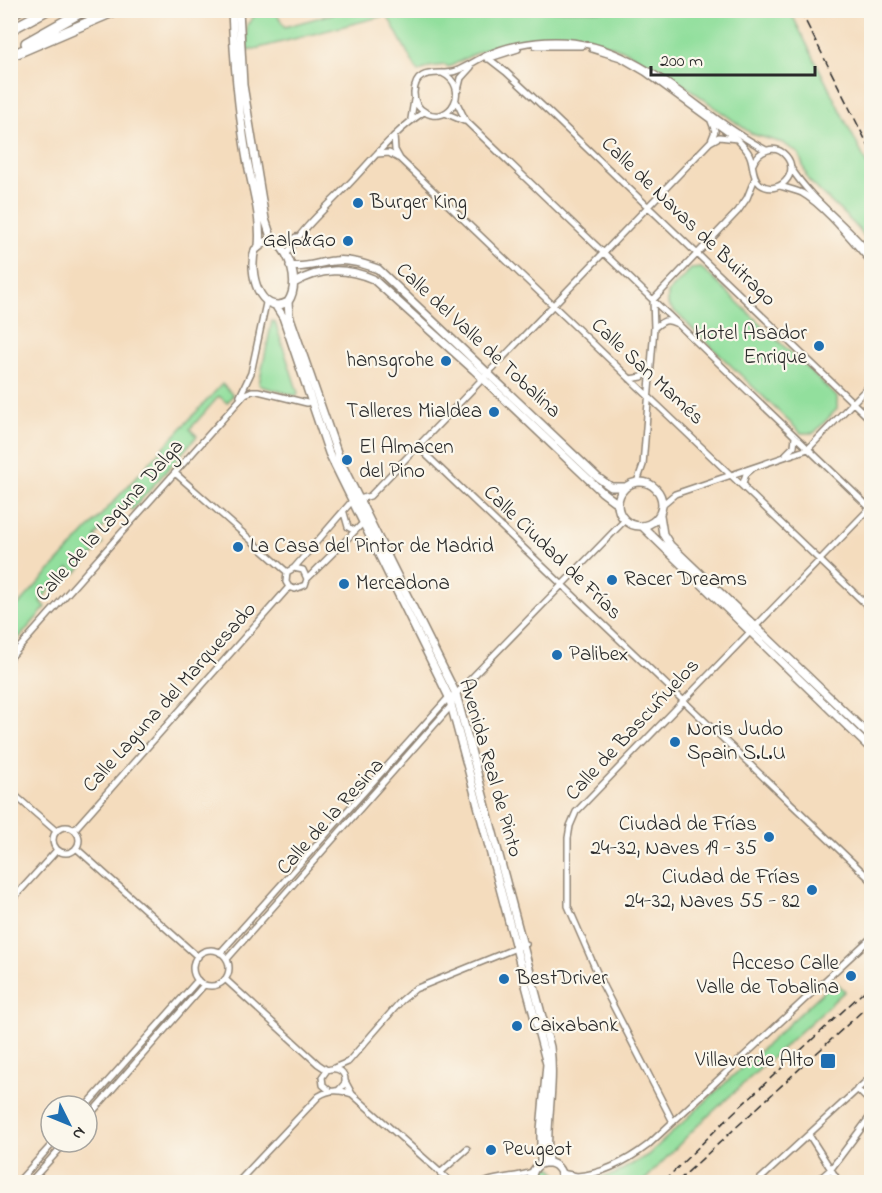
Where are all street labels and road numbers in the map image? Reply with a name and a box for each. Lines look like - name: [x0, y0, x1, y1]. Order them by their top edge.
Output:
- street label: Calle de Navas de Buitrago: [592, 130, 782, 315]
- street label: Calle del Valle de Tobalina: [388, 256, 568, 426]
- street label: Calle San Mamés: [584, 311, 710, 433]
- street label: Calle de la Laguna Dalga: [29, 433, 193, 610]
- street label: Calle Ciudad de Frías: [476, 479, 628, 627]
- street label: Calle Laguna del Marquesado: [76, 596, 265, 801]
- street label: Calle de Bascuñuelos: [559, 652, 707, 808]
- street label: Avenida Real de Pinto: [450, 675, 530, 861]
- street label: Calle de la Resina: [270, 752, 392, 882]

